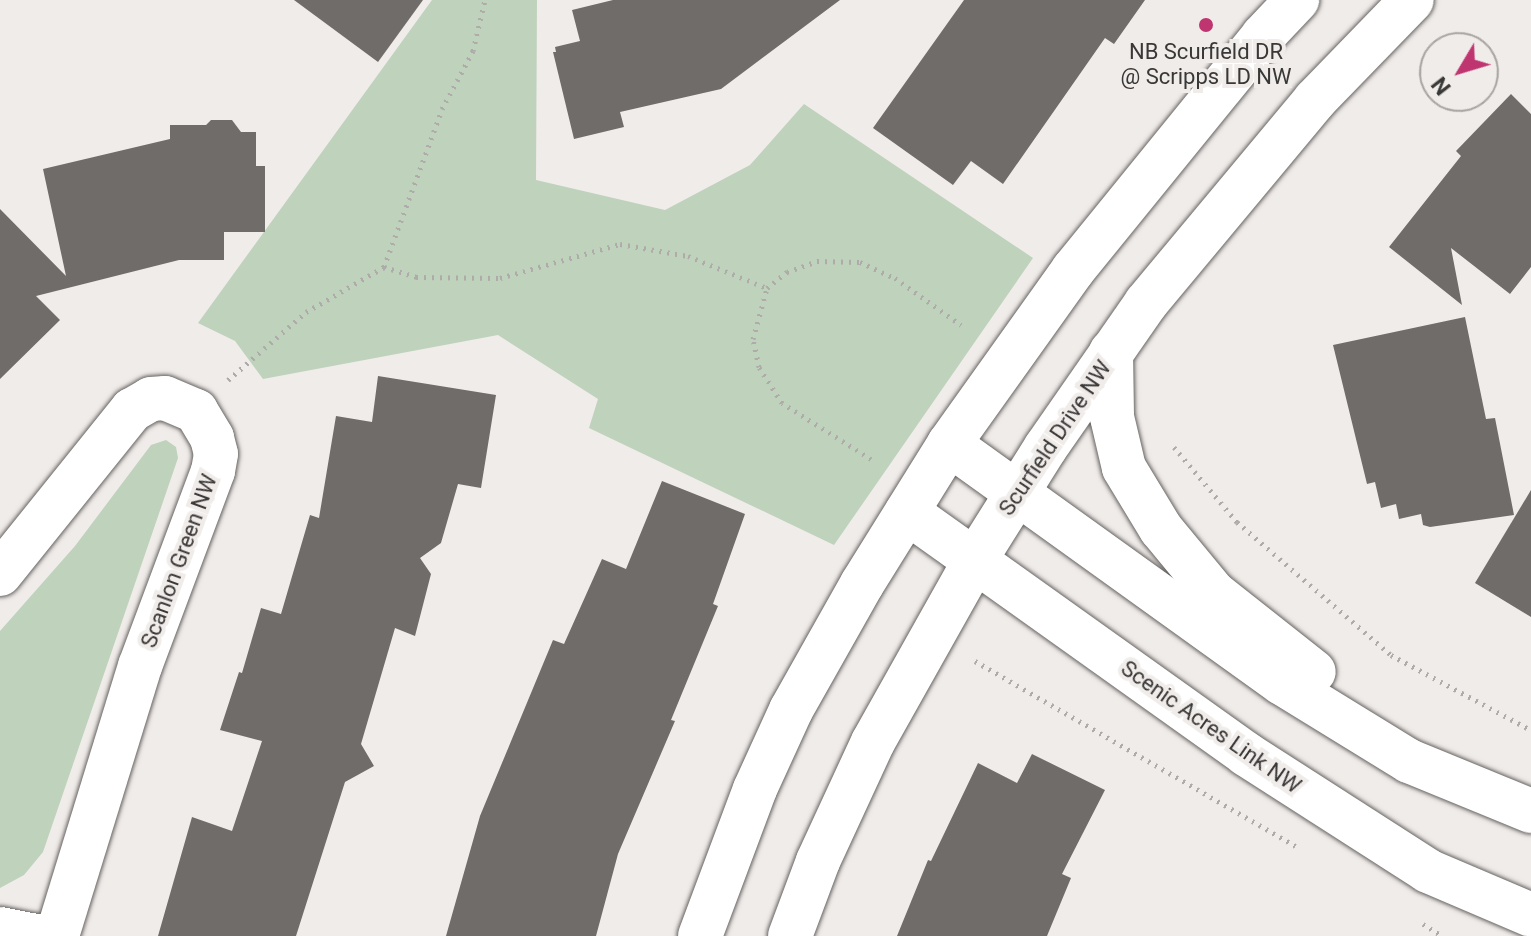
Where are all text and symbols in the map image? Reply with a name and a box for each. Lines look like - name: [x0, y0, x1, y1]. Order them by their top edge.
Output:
- marker: NB Scurfield DR @ Scripps LD NW: [1197, 16, 1215, 34]
- north arrow: [1419, 32, 1499, 112]
- place label: NB Scurfield DR @ Scripps LD NW: [1120, 38, 1292, 90]
- text: N: [1427, 72, 1456, 100]
- street label: Scurfield Drive NW: [993, 355, 1117, 521]
- street label: Scanlon Green NW: [135, 471, 223, 651]
- street label: Scenic Acres Link NW: [1116, 655, 1306, 799]

